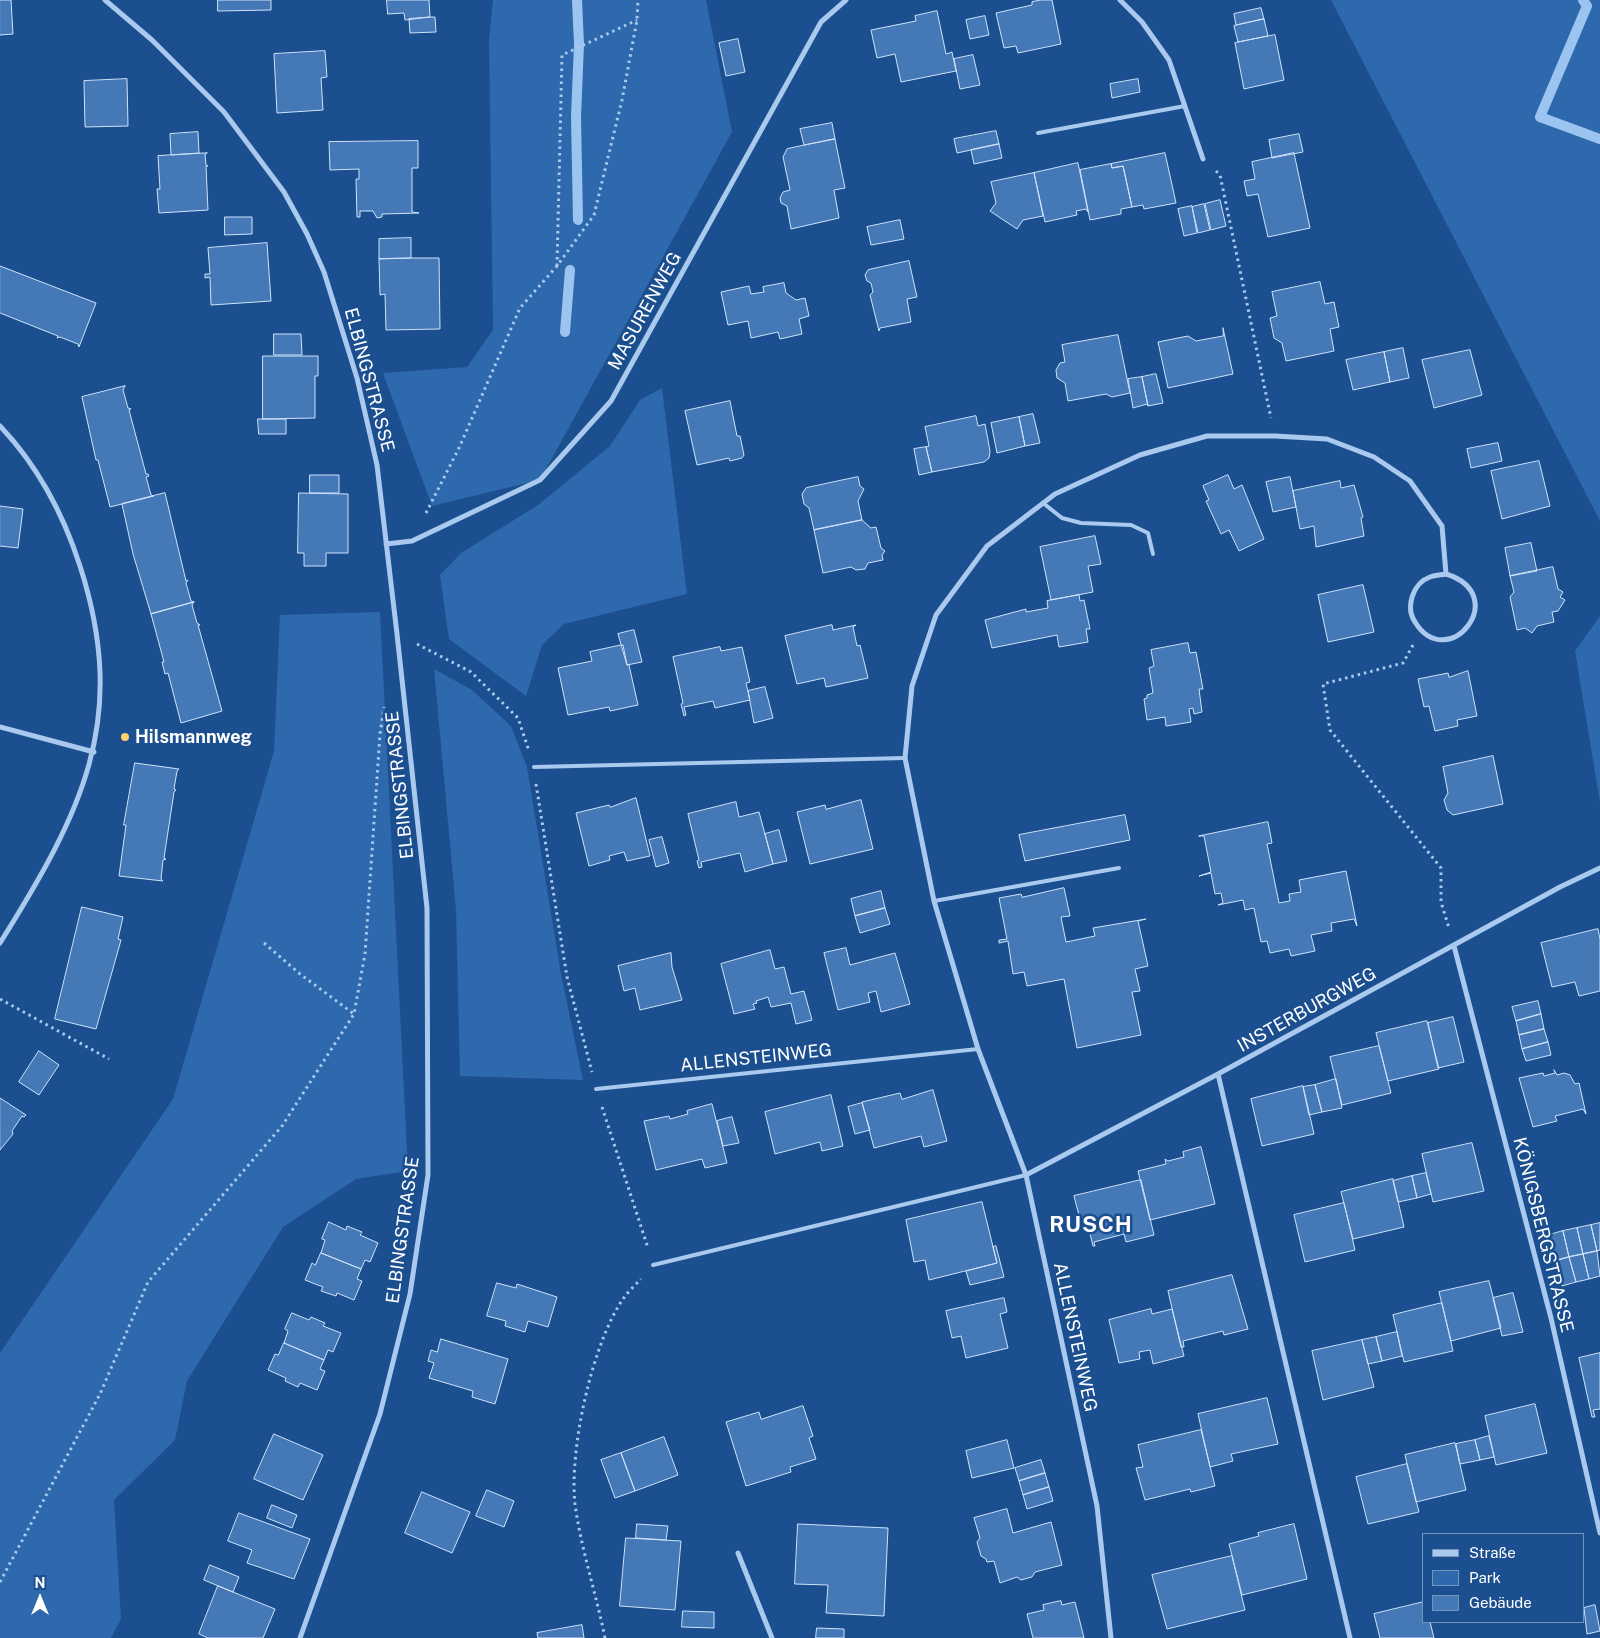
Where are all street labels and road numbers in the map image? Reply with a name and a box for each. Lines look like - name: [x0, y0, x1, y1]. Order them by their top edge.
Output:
- street label: MASURENWEG: [604, 248, 686, 374]
- street label: ELBINGSTRASSE: [339, 306, 399, 454]
- street label: ELBINGSTRASSE: [382, 710, 418, 860]
- street label: INSTERBURGWEG: [1234, 963, 1380, 1057]
- street label: ALLENSTEINWEG: [679, 1039, 833, 1077]
- street label: KÖNIGSBERGSTRASSE: [1508, 1135, 1578, 1335]
- street label: ELBINGSTRASSE: [382, 1155, 424, 1305]
- street label: ALLENSTEINWEG: [1049, 1260, 1101, 1414]

